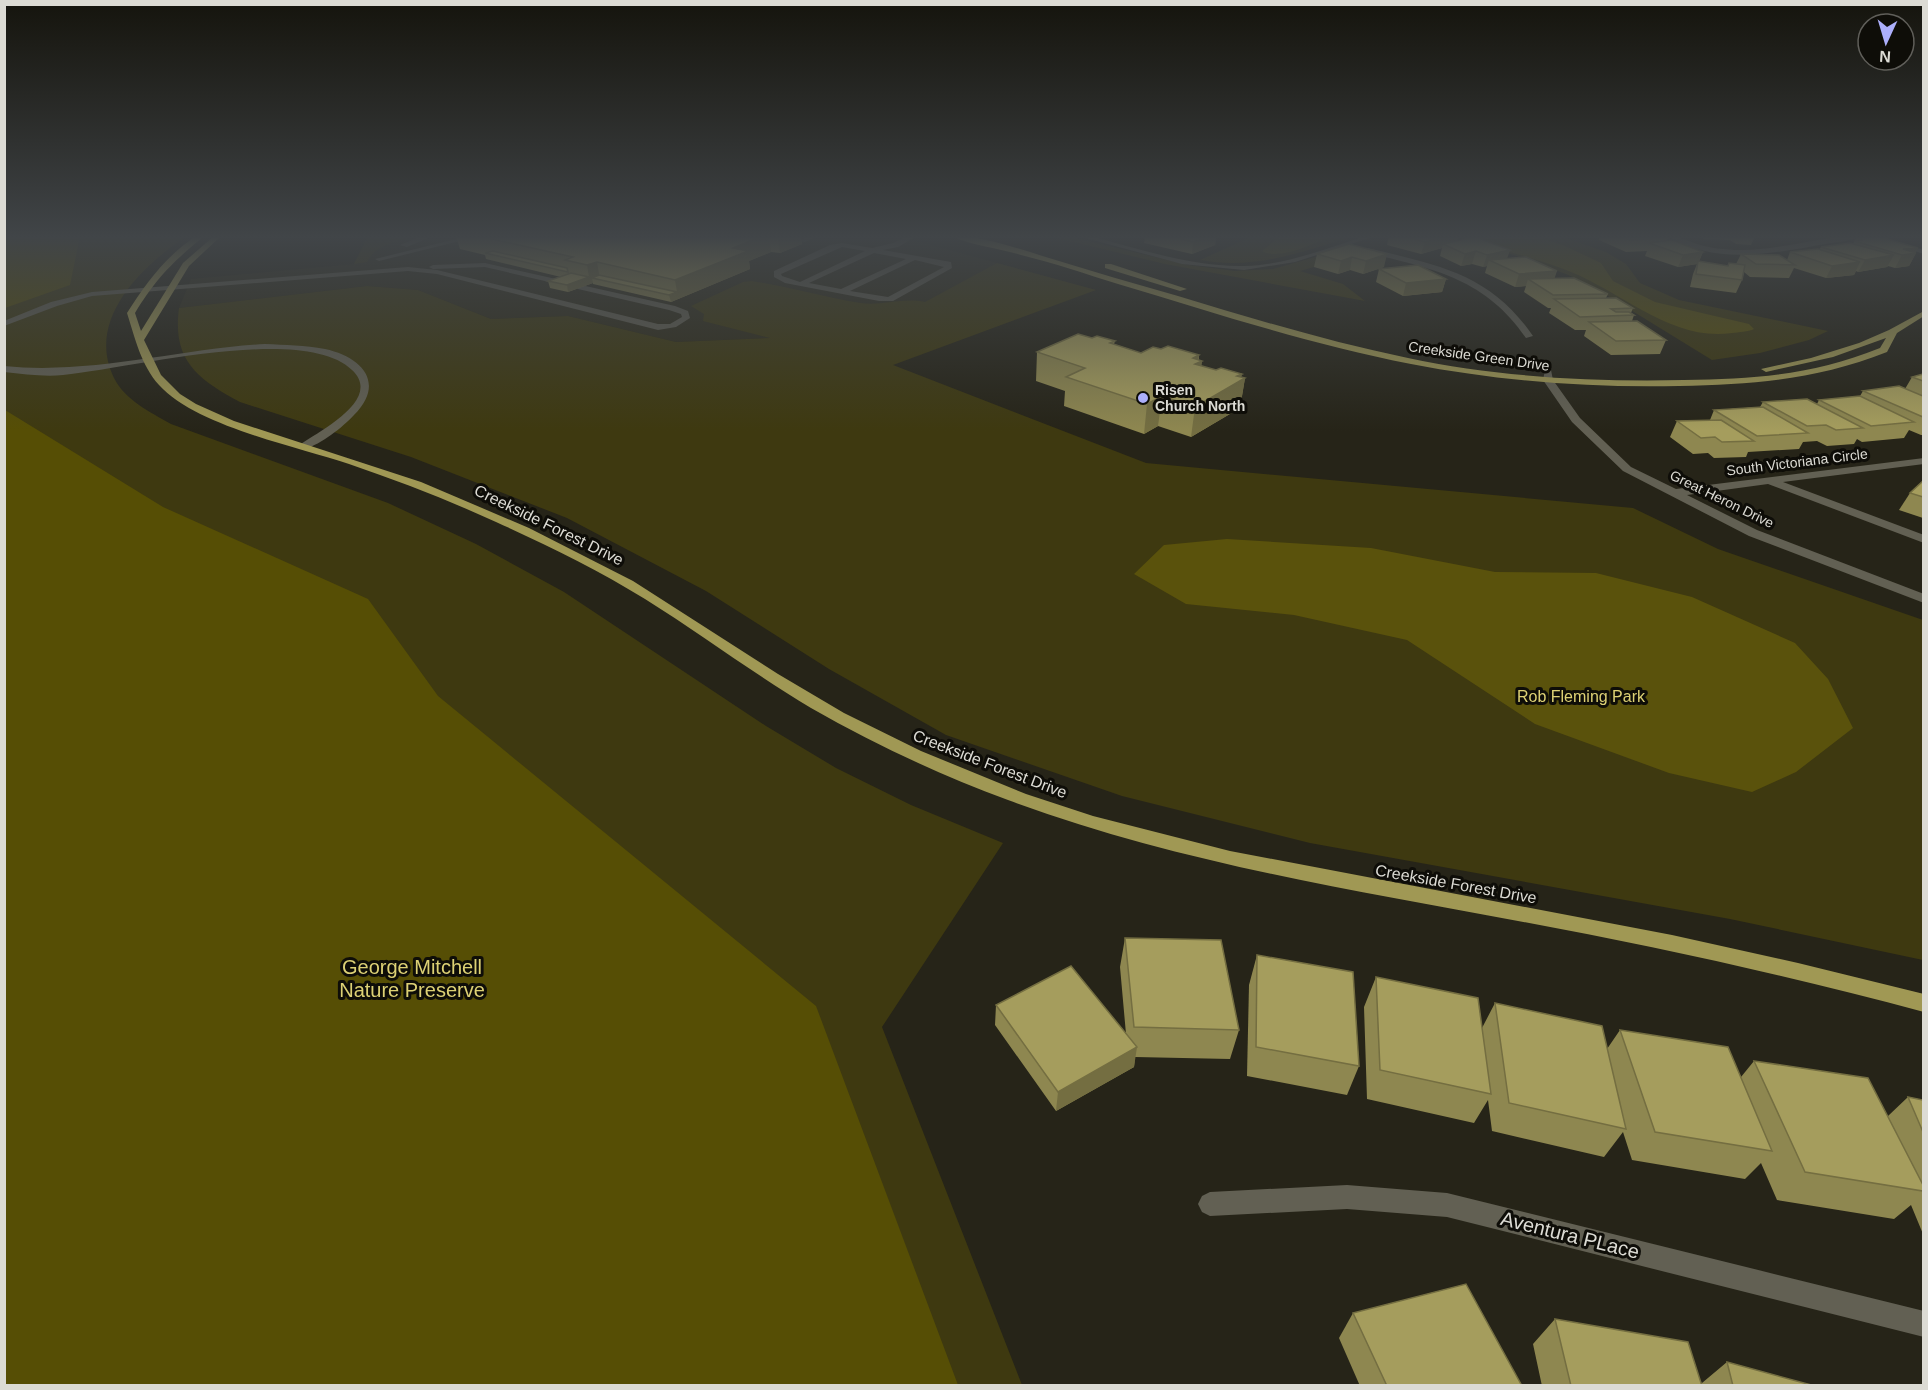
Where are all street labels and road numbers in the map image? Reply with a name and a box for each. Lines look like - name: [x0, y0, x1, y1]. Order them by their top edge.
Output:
- street label: Creekside Green Drive: [1407, 338, 1551, 374]
- street label: South Victoriana Circle: [1725, 445, 1869, 479]
- street label: Great Heron Drive: [1667, 467, 1777, 531]
- street label: Creekside Forest Drive: [472, 481, 626, 569]
- street label: Creekside Forest Drive: [911, 727, 1070, 801]
- street label: Creekside Forest Drive: [1374, 861, 1538, 907]
- street label: Aventura PLace: [1498, 1207, 1642, 1263]

